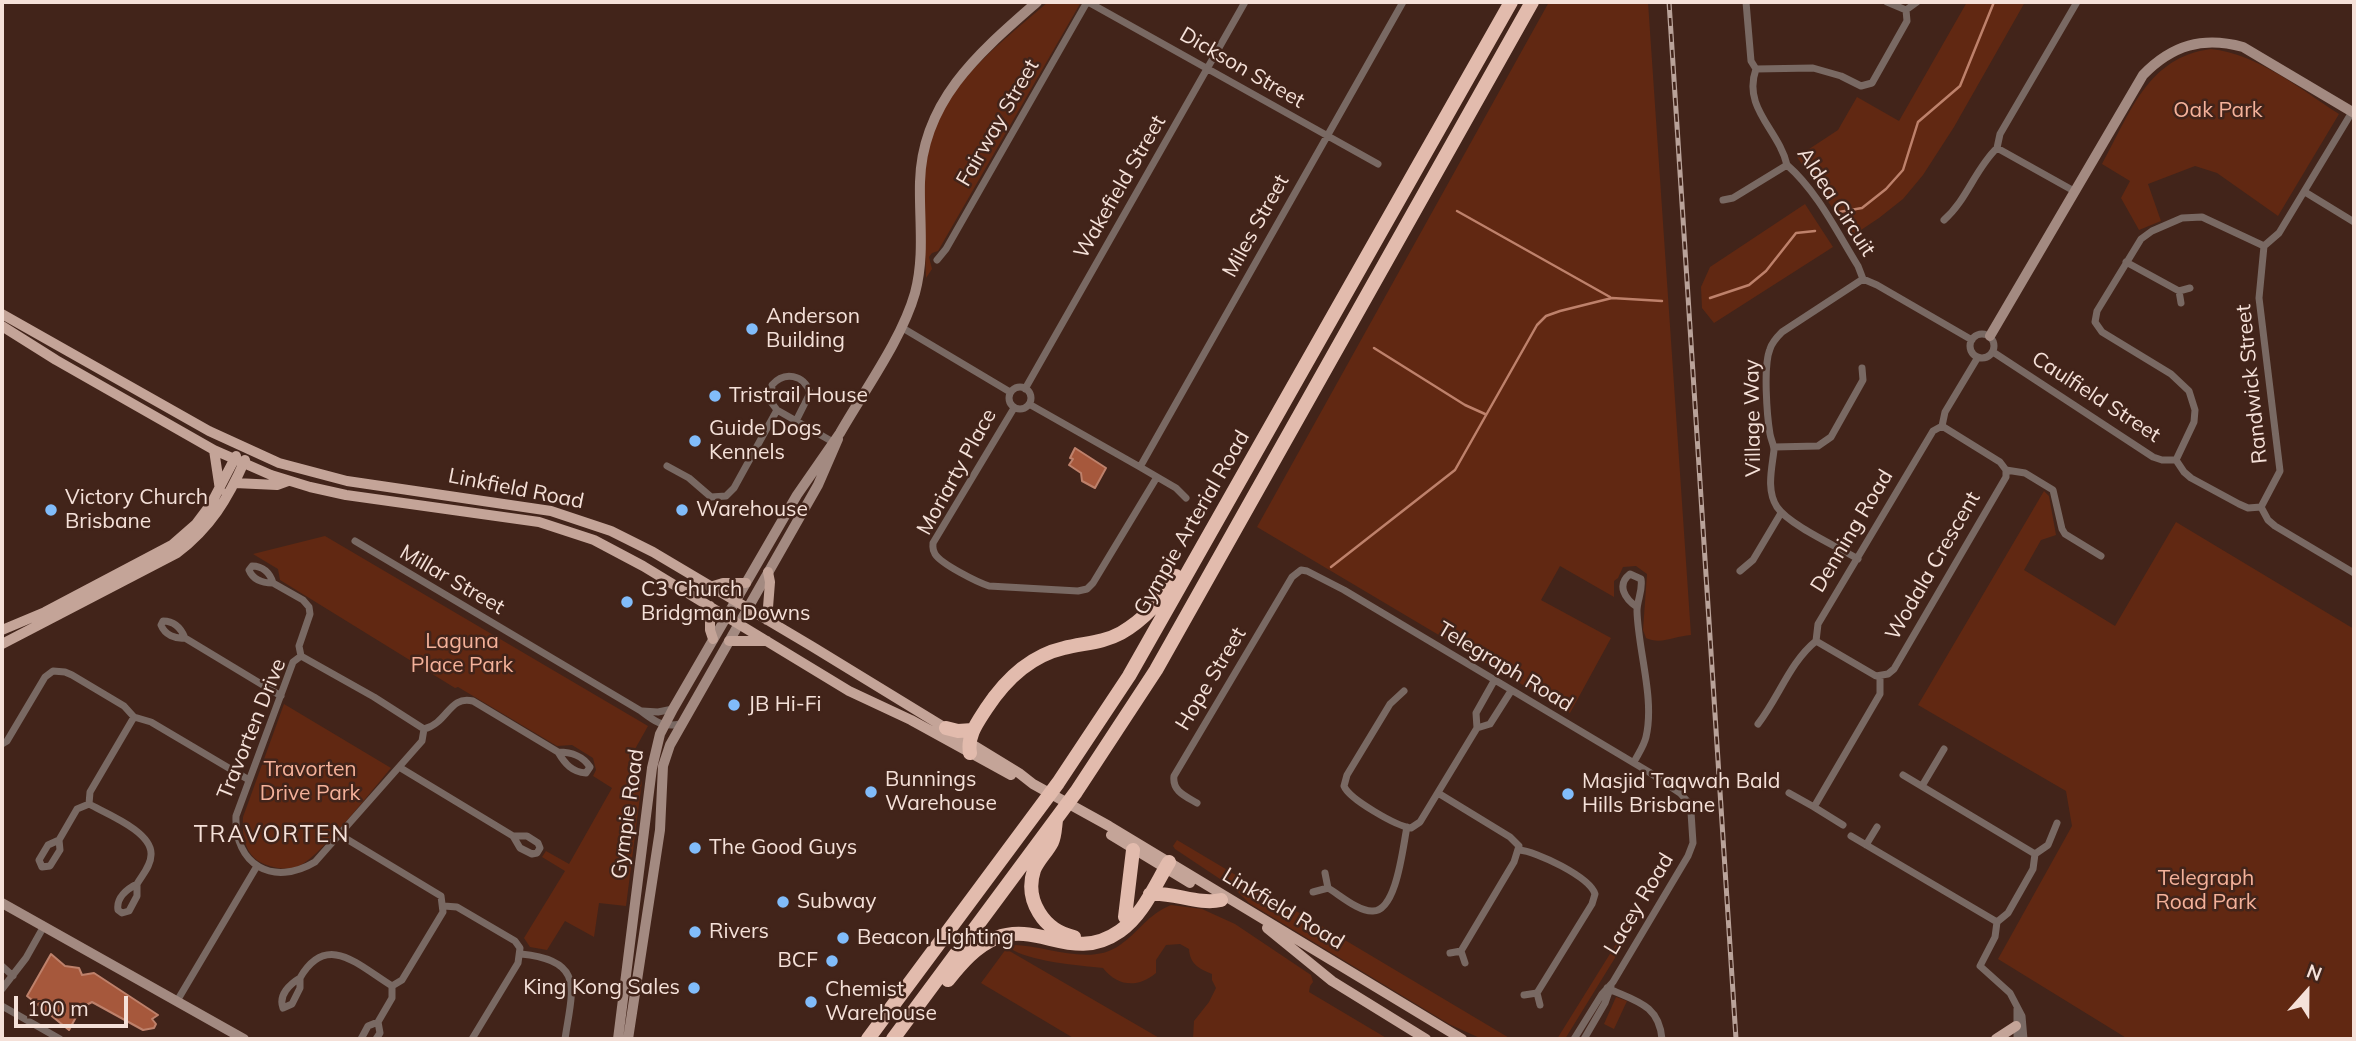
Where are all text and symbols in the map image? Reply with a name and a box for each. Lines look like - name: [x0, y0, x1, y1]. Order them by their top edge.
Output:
- street label: Dickson Street: [1175, 22, 1309, 114]
- street label: Fairway Street: [951, 55, 1045, 191]
- park label: Oak Park: [2173, 98, 2263, 124]
- street label: Wakefield Street: [1069, 111, 1171, 263]
- street label: Aldea Circuit: [1792, 143, 1880, 261]
- street label: Miles Street: [1217, 170, 1295, 282]
- street label: Randwick Street: [2231, 303, 2273, 465]
- place label: Anderson Building: [766, 304, 860, 354]
- marker: Anderson Building: [744, 321, 760, 337]
- street label: Caulfield Street: [2027, 346, 2165, 448]
- street label: Village Way: [1739, 359, 1767, 477]
- place label: Tristrail House: [729, 383, 868, 409]
- marker: Tristrail House: [707, 388, 723, 404]
- street label: Moriarty Place: [912, 404, 1002, 540]
- place label: Guide Dogs Kennels: [709, 416, 822, 466]
- street label: Gympie Arterial Road: [1129, 426, 1255, 620]
- marker: Guide Dogs Kennels: [687, 433, 703, 449]
- street label: Linkfield Road: [446, 464, 586, 514]
- street label: Denning Road: [1805, 465, 1899, 597]
- place label: Victory Church Brisbane: [65, 485, 208, 535]
- street label: Wodala Crescent: [1880, 487, 1986, 645]
- place label: Warehouse: [696, 497, 808, 523]
- marker: Victory Church Brisbane: [43, 502, 59, 518]
- marker: Warehouse: [674, 502, 690, 518]
- street label: Millar Street: [395, 540, 509, 620]
- place label: C3 Church Bridgman Downs: [641, 577, 810, 627]
- marker: C3 Church Bridgman Downs: [619, 594, 635, 610]
- street label: Telegraph Road: [1433, 617, 1577, 717]
- street label: Hope Street: [1170, 623, 1252, 735]
- park label: Laguna Place Park: [411, 629, 513, 679]
- street label: Travorten Drive: [212, 655, 292, 803]
- place label: JB Hi-Fi: [748, 692, 822, 718]
- marker: JB Hi-Fi: [726, 697, 742, 713]
- street label: Gympie Road: [606, 747, 650, 881]
- park label: Travorten Drive Park: [260, 757, 360, 807]
- place label: Bunnings Warehouse: [885, 767, 997, 817]
- place label: Masjid Taqwah Bald Hills Brisbane: [1582, 769, 1780, 819]
- marker: Bunnings Warehouse: [863, 784, 879, 800]
- marker: Masjid Taqwah Bald Hills Brisbane: [1560, 786, 1576, 802]
- district label: TRAVORTEN: [195, 821, 349, 849]
- place label: The Good Guys: [709, 835, 857, 861]
- marker: The Good Guys: [687, 840, 703, 856]
- street label: Lacey Road: [1599, 849, 1679, 959]
- street label: Linkfield Road: [1218, 863, 1348, 955]
- park label: Telegraph Road Park: [2155, 866, 2257, 916]
- place label: Subway: [797, 889, 876, 915]
- marker: Subway: [775, 894, 791, 910]
- place label: Rivers: [709, 919, 769, 945]
- marker: Rivers: [687, 924, 703, 940]
- place label: Beacon Lighting: [857, 925, 1014, 951]
- marker: Beacon Lighting: [835, 930, 851, 946]
- place label: BCF: [778, 948, 818, 974]
- marker: BCF: [824, 953, 840, 969]
- north arrow: [2272, 957, 2342, 1027]
- text: N: [2304, 959, 2326, 986]
- place label: King Kong Sales: [523, 975, 680, 1001]
- place label: Chemist Warehouse: [825, 977, 937, 1027]
- marker: King Kong Sales: [686, 980, 702, 996]
- scale bar: [18, 982, 131, 1026]
- marker: Chemist Warehouse: [803, 994, 819, 1010]
- text: 100 m: [27, 995, 89, 1021]

